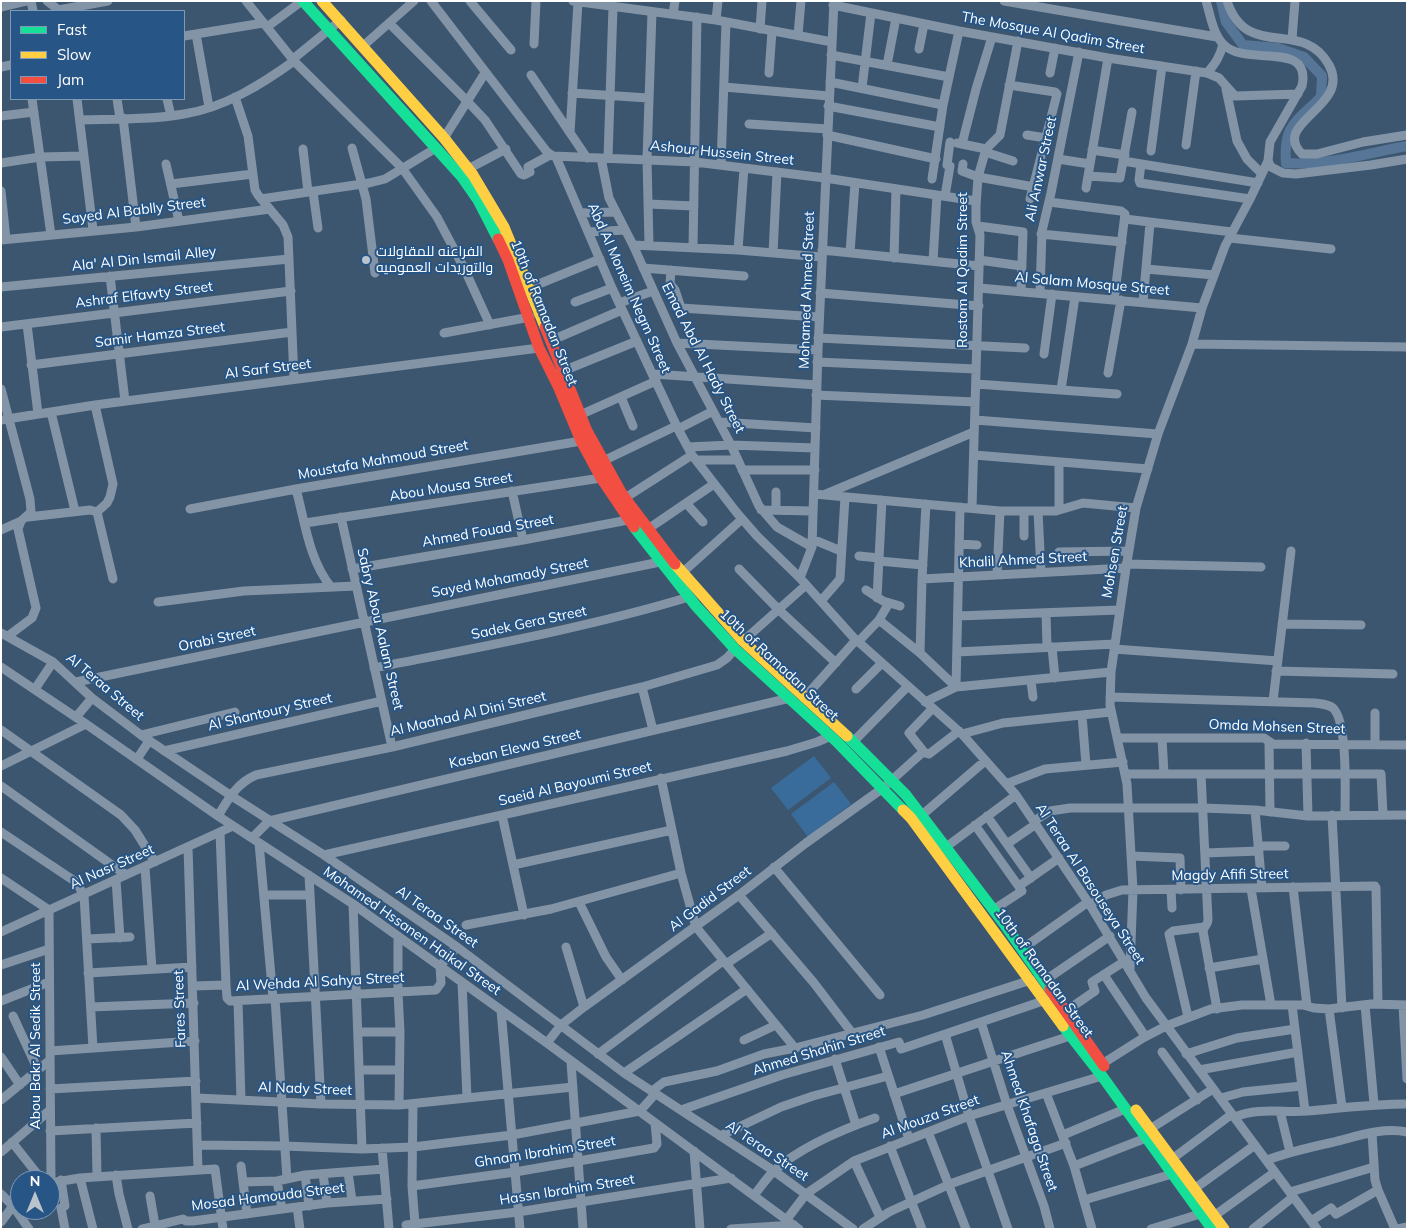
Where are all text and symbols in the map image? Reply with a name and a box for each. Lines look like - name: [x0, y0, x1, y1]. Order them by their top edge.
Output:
- street label: The Mosque Al Qadim Street: [960, 9, 1146, 57]
- legend: [10, 10, 185, 100]
- text: Fast: [57, 20, 87, 39]
- text: Slow: [57, 45, 91, 64]
- text: Jam: [57, 70, 84, 89]
- street label: Ali Anwar Street: [1022, 115, 1060, 223]
- street label: Ashour Hussein Street: [649, 137, 795, 169]
- street label: Rostom Al Qadim Street: [955, 192, 971, 348]
- street label: Sayed Al Bablly Street: [61, 194, 207, 228]
- street label: Abd Al Moneim Negm Street: [584, 200, 674, 376]
- street label: Mohamed Ahmed Street: [796, 211, 818, 369]
- street label: 10th of Ramadan Street: [507, 238, 581, 388]
- street label: Ala' Al Din Ismail Alley: [71, 243, 217, 275]
- place label: الفراعنه للمقاولات والتوريدات العموميه: [376, 244, 493, 276]
- marker: الفراعنه للمقاولات والتوريدات العموميه: [360, 254, 372, 266]
- street label: Al Salam Mosque Street: [1014, 269, 1170, 299]
- street label: Ashraf Elfawty Street: [74, 278, 214, 312]
- street label: Emad Abd Al Hady Street: [658, 280, 748, 436]
- street label: Samir Hamza Street: [94, 319, 226, 351]
- street label: Al Sarf Street: [224, 355, 312, 383]
- street label: Moustafa Mahmoud Street: [296, 437, 470, 483]
- street label: Abou Mousa Street: [388, 469, 514, 505]
- street label: Mohsen Street: [1099, 505, 1131, 599]
- street label: Ahmed Fouad Street: [421, 511, 555, 551]
- street label: Sabry Abou Aalam Street: [353, 546, 407, 712]
- street label: Khalil Ahmed Street: [958, 548, 1088, 572]
- street label: Sayed Mohamady Street: [430, 555, 590, 601]
- street label: Sadek Gera Street: [470, 603, 588, 643]
- street label: 10th of Ramadan Street: [716, 606, 842, 724]
- street label: Orabi Street: [177, 623, 257, 655]
- street label: Al Teraa Street: [63, 650, 147, 724]
- street label: Al Maahad Al Dini Street: [388, 688, 548, 740]
- street label: Al Shantoury Street: [206, 690, 334, 734]
- street label: Omda Mohsen Street: [1208, 716, 1346, 738]
- street label: Kasban Elewa Street: [447, 726, 583, 772]
- street label: Saeid Al Bayoumi Street: [497, 758, 653, 810]
- street label: Al Teraa Al Basouseya Street: [1032, 800, 1148, 968]
- street label: Al Nasr Street: [67, 841, 157, 893]
- street label: Mohamed Hssanen Haikal Street: [320, 863, 504, 999]
- street label: Al Gadid Street: [666, 863, 754, 935]
- street label: Magdy Afifi Street: [1171, 866, 1289, 884]
- street label: Al Teraa Street: [393, 882, 481, 952]
- street label: 10th of Ramadan Street: [991, 905, 1097, 1041]
- street label: Abou Bakr Al Sedik Street: [28, 962, 44, 1130]
- street label: Al Wehda Al Sahya Street: [235, 969, 405, 995]
- street label: Fares Street: [170, 970, 190, 1048]
- street label: Ahmed Shahin Street: [751, 1023, 887, 1079]
- street label: Ahmed Khafaga Street: [997, 1048, 1061, 1194]
- street label: Al Nady Street: [258, 1079, 352, 1099]
- street label: Al Mouza Street: [879, 1091, 981, 1143]
- street label: Al Teraa Street: [722, 1117, 812, 1185]
- street label: Ghnam Ibrahim Street: [473, 1133, 617, 1171]
- north arrow: [10, 1170, 60, 1220]
- street label: Hassn Ibrahim Street: [498, 1171, 636, 1209]
- text: N: [30, 1172, 40, 1190]
- street label: Mosad Hamouda Street: [191, 1179, 345, 1215]

